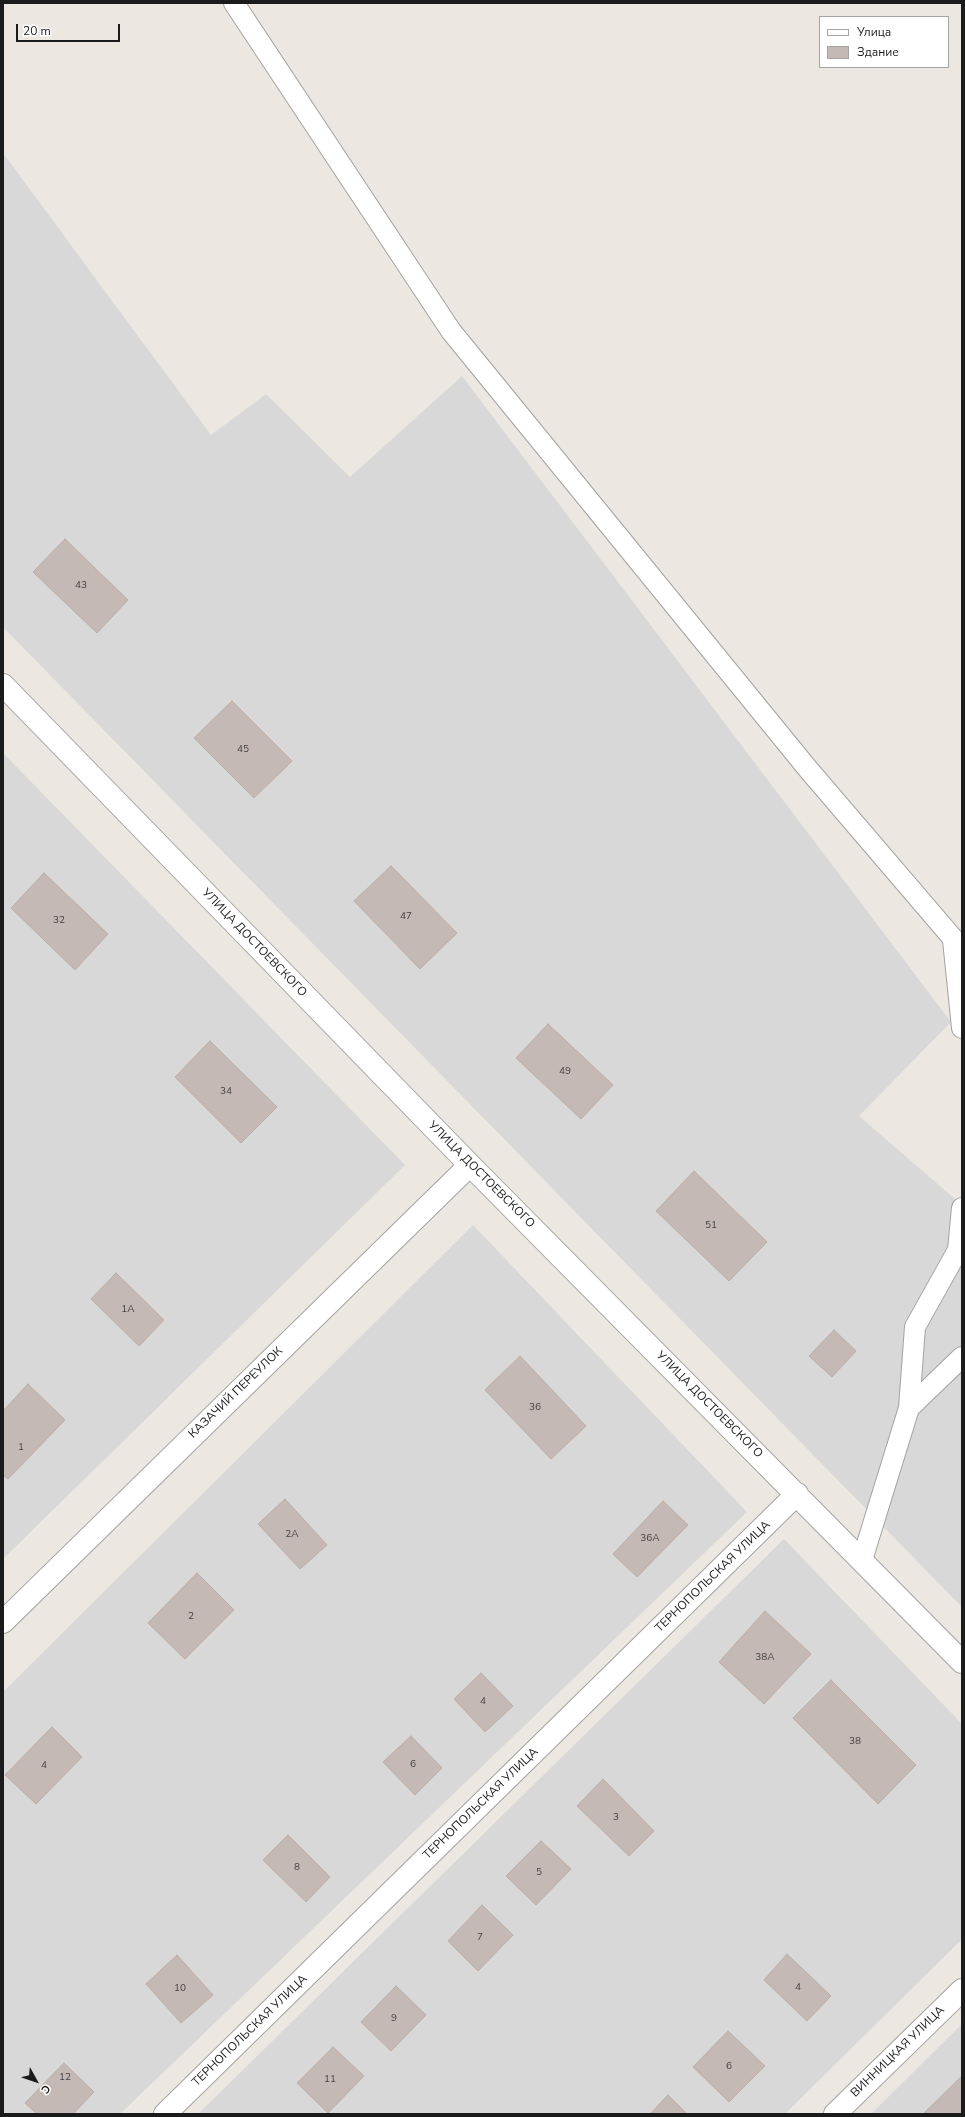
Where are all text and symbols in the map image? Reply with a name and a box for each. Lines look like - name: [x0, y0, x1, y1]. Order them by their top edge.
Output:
- scale bar: [18, 16, 122, 42]
- legend: [819, 16, 949, 68]
- text: 20 m: [23, 23, 51, 39]
- text: Улица: [857, 24, 891, 40]
- text: Здание: [857, 44, 899, 60]
- house number: 43: [75, 580, 87, 592]
- house number: 45: [237, 744, 249, 756]
- street label: УЛИЦА ДОСТОЕВСКОГО: [199, 886, 309, 1000]
- house number: 47: [400, 911, 412, 923]
- house number: 32: [53, 915, 65, 927]
- house number: 49: [559, 1066, 571, 1078]
- house number: 34: [220, 1086, 232, 1098]
- street label: УЛИЦА ДОСТОЕВСКОГО: [425, 1119, 537, 1231]
- house number: 51: [705, 1220, 717, 1232]
- house number: 1А: [121, 1304, 135, 1316]
- street label: КАЗАЧИЙ ПЕРЕУЛОК: [186, 1344, 286, 1442]
- street label: УЛИЦА ДОСТОЕВСКОГО: [653, 1349, 765, 1461]
- house number: 36: [529, 1402, 541, 1414]
- house number: 1: [18, 1442, 24, 1454]
- street label: ТЕРНОПОЛЬСКАЯ УЛИЦА: [652, 1518, 774, 1636]
- house number: 2А: [285, 1529, 299, 1541]
- house number: 36А: [640, 1533, 660, 1545]
- house number: 2: [188, 1611, 194, 1623]
- house number: 38А: [755, 1652, 775, 1664]
- house number: 4: [480, 1696, 486, 1708]
- house number: 38: [849, 1736, 861, 1748]
- street label: ТЕРНОПОЛЬСКАЯ УЛИЦА: [420, 1745, 542, 1863]
- house number: 6: [410, 1759, 416, 1771]
- house number: 4: [41, 1760, 47, 1772]
- house number: 3: [613, 1812, 619, 1824]
- house number: 8: [294, 1862, 300, 1874]
- house number: 5: [536, 1867, 542, 1879]
- house number: 7: [477, 1932, 483, 1944]
- street label: ТЕРНОПОЛЬСКАЯ УЛИЦА: [189, 1972, 311, 2090]
- house number: 4: [795, 1982, 801, 1994]
- house number: 10: [174, 1983, 186, 1995]
- street label: ВИННИЦКАЯ УЛИЦА: [848, 2004, 948, 2100]
- house number: 9: [391, 2013, 397, 2025]
- north arrow: [16, 2061, 56, 2101]
- house number: 6: [726, 2061, 732, 2073]
- house number: 12: [59, 2072, 71, 2084]
- house number: 11: [324, 2074, 336, 2086]
- text: С: [37, 2081, 54, 2097]

